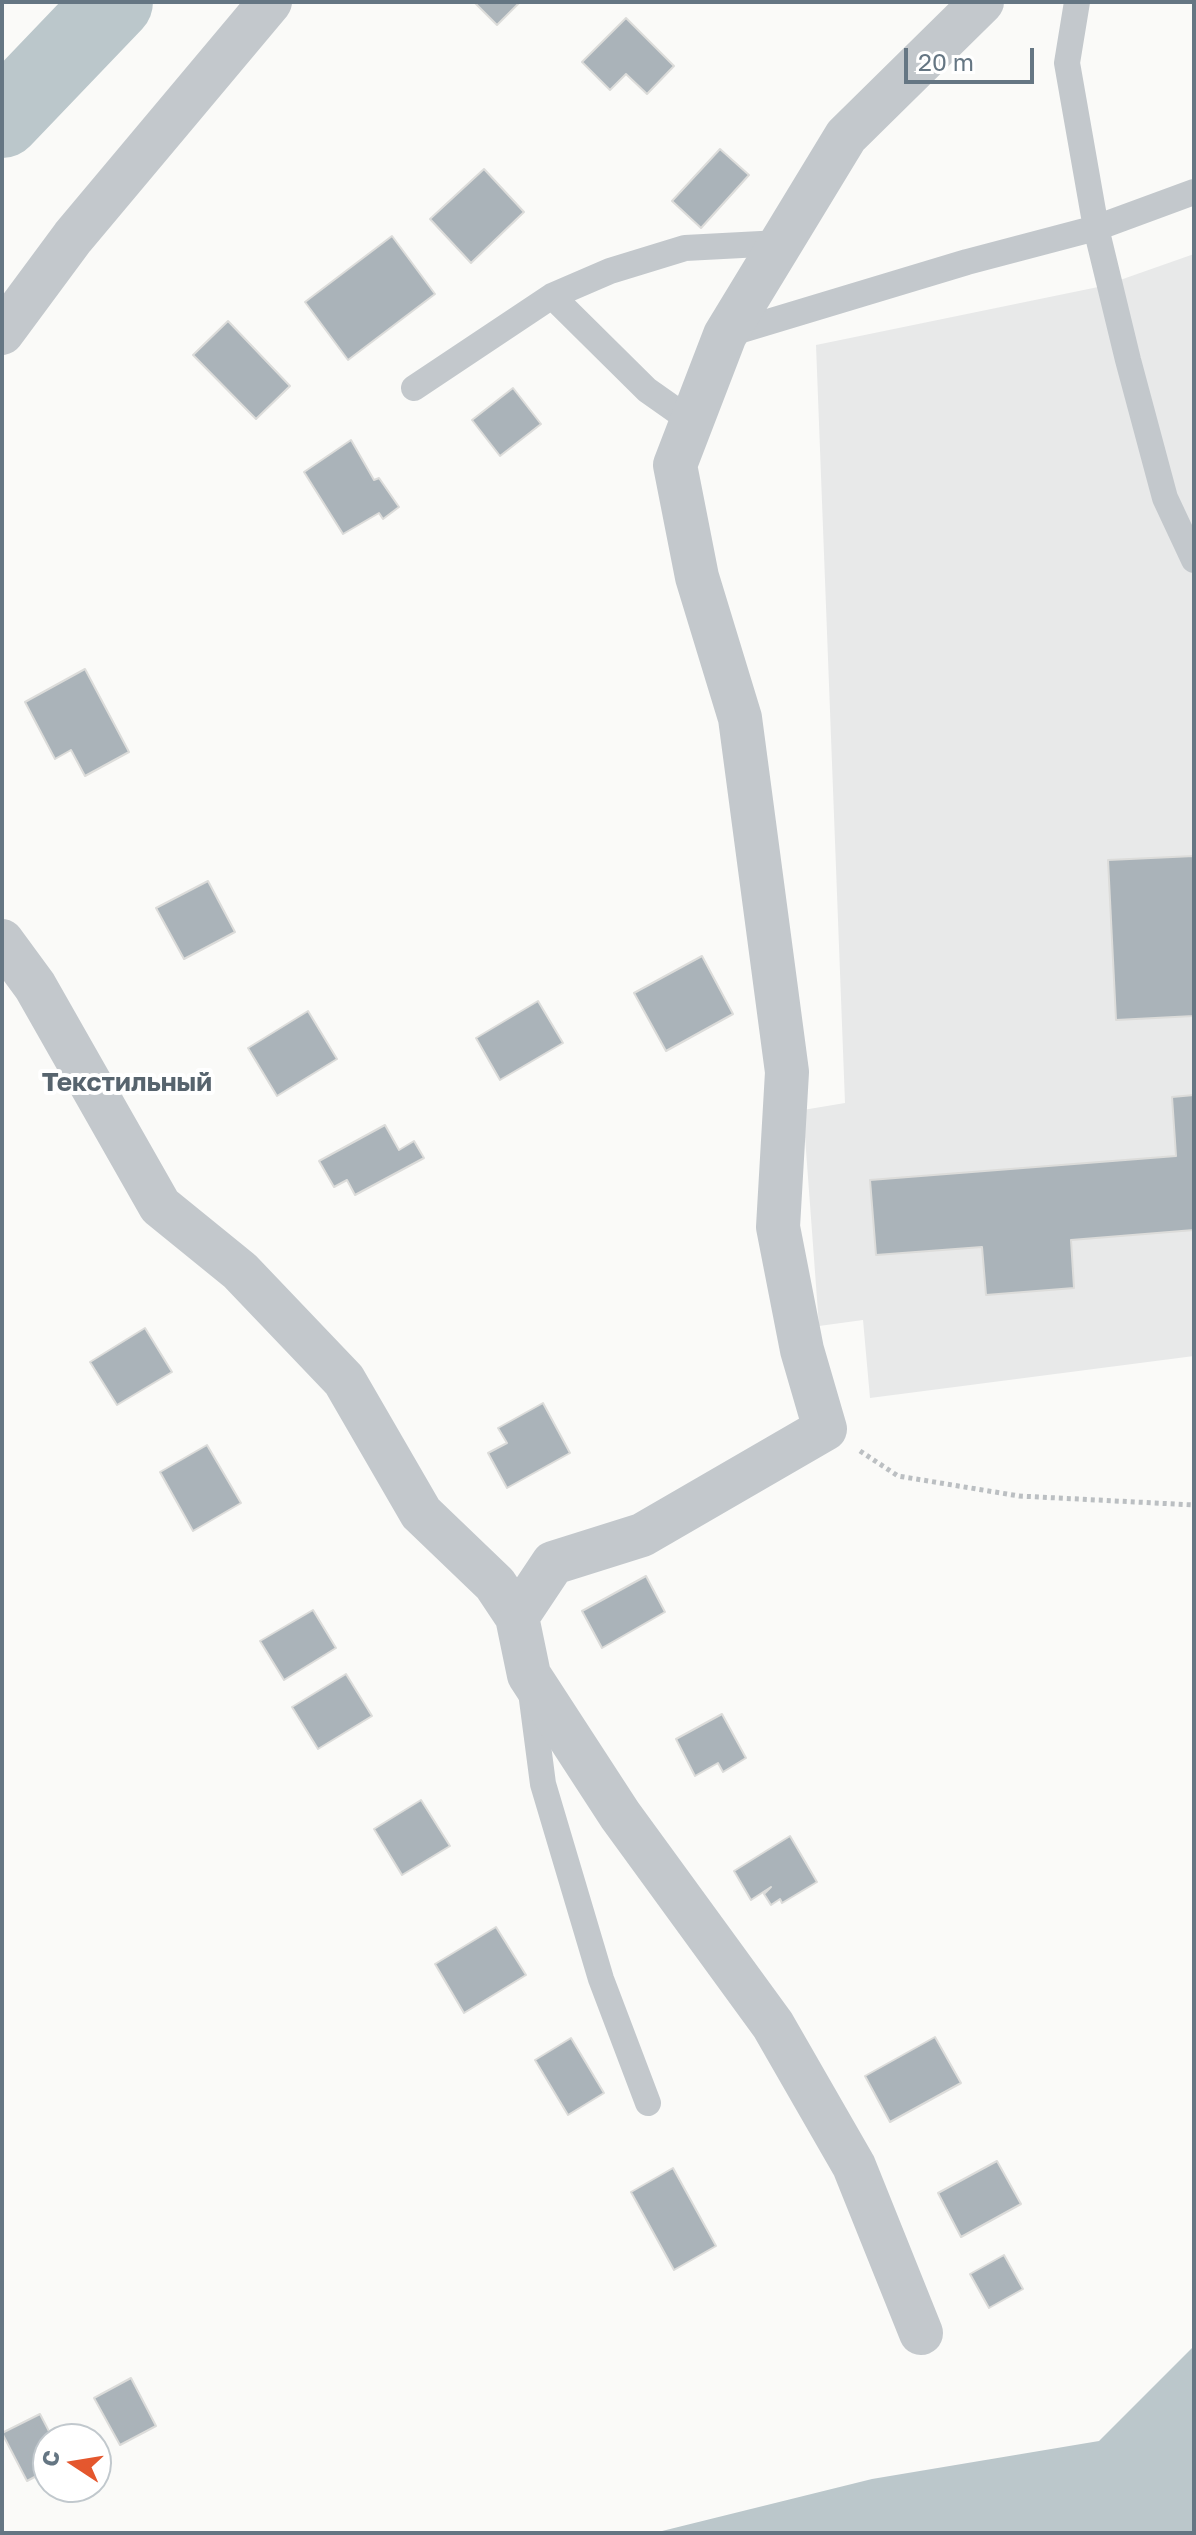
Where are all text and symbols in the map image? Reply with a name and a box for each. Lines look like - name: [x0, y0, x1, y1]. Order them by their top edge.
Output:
- scale bar: [908, 32, 1038, 82]
- text: 20 m: [918, 47, 974, 76]
- district label: Текстильный: [42, 1067, 212, 1099]
- north arrow: [32, 2423, 112, 2503]
- text: С: [35, 2448, 65, 2469]

